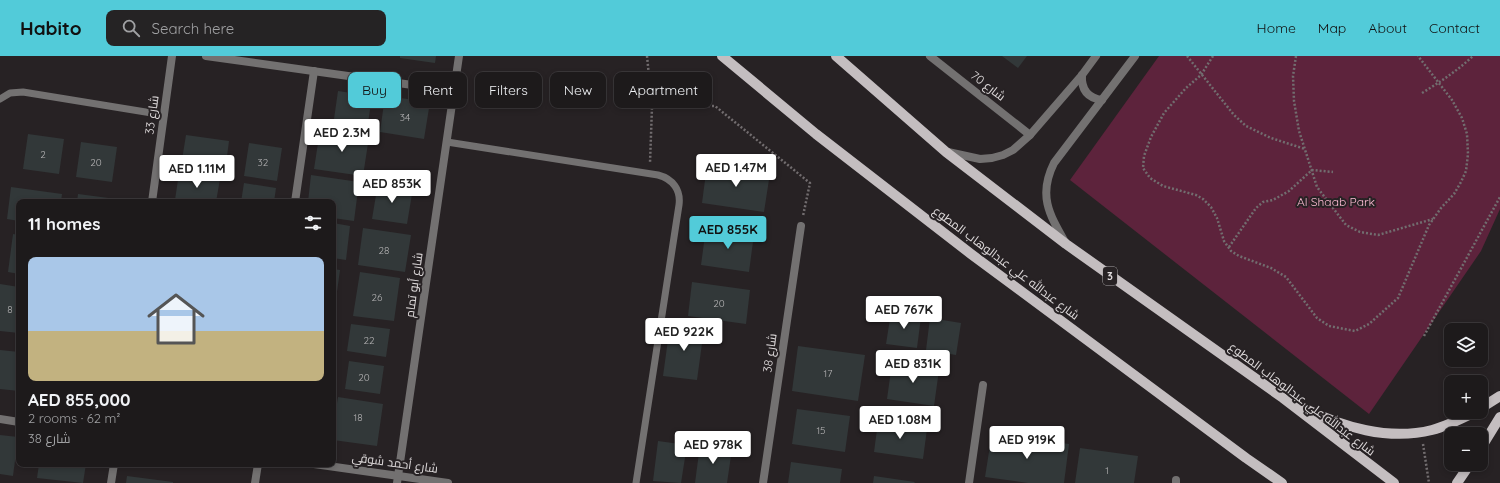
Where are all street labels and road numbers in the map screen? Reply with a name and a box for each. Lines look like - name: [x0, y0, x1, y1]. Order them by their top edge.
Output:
- street label: شارع 70: [967, 67, 1009, 105]
- street label: شارع 33: [141, 94, 163, 135]
- street label: شارع عبدالله علي عبدالوهاب المطوع: [928, 203, 1082, 325]
- street label: شارع أبو تمام: [402, 251, 426, 319]
- road number: 3: [1103, 267, 1117, 285]
- street label: شارع 38: [759, 332, 781, 374]
- street label: شارع عبدالله علي عبدالوهاب المطوع: [1224, 339, 1378, 461]
- street label: شارع أحمد شوقي: [351, 449, 439, 479]

